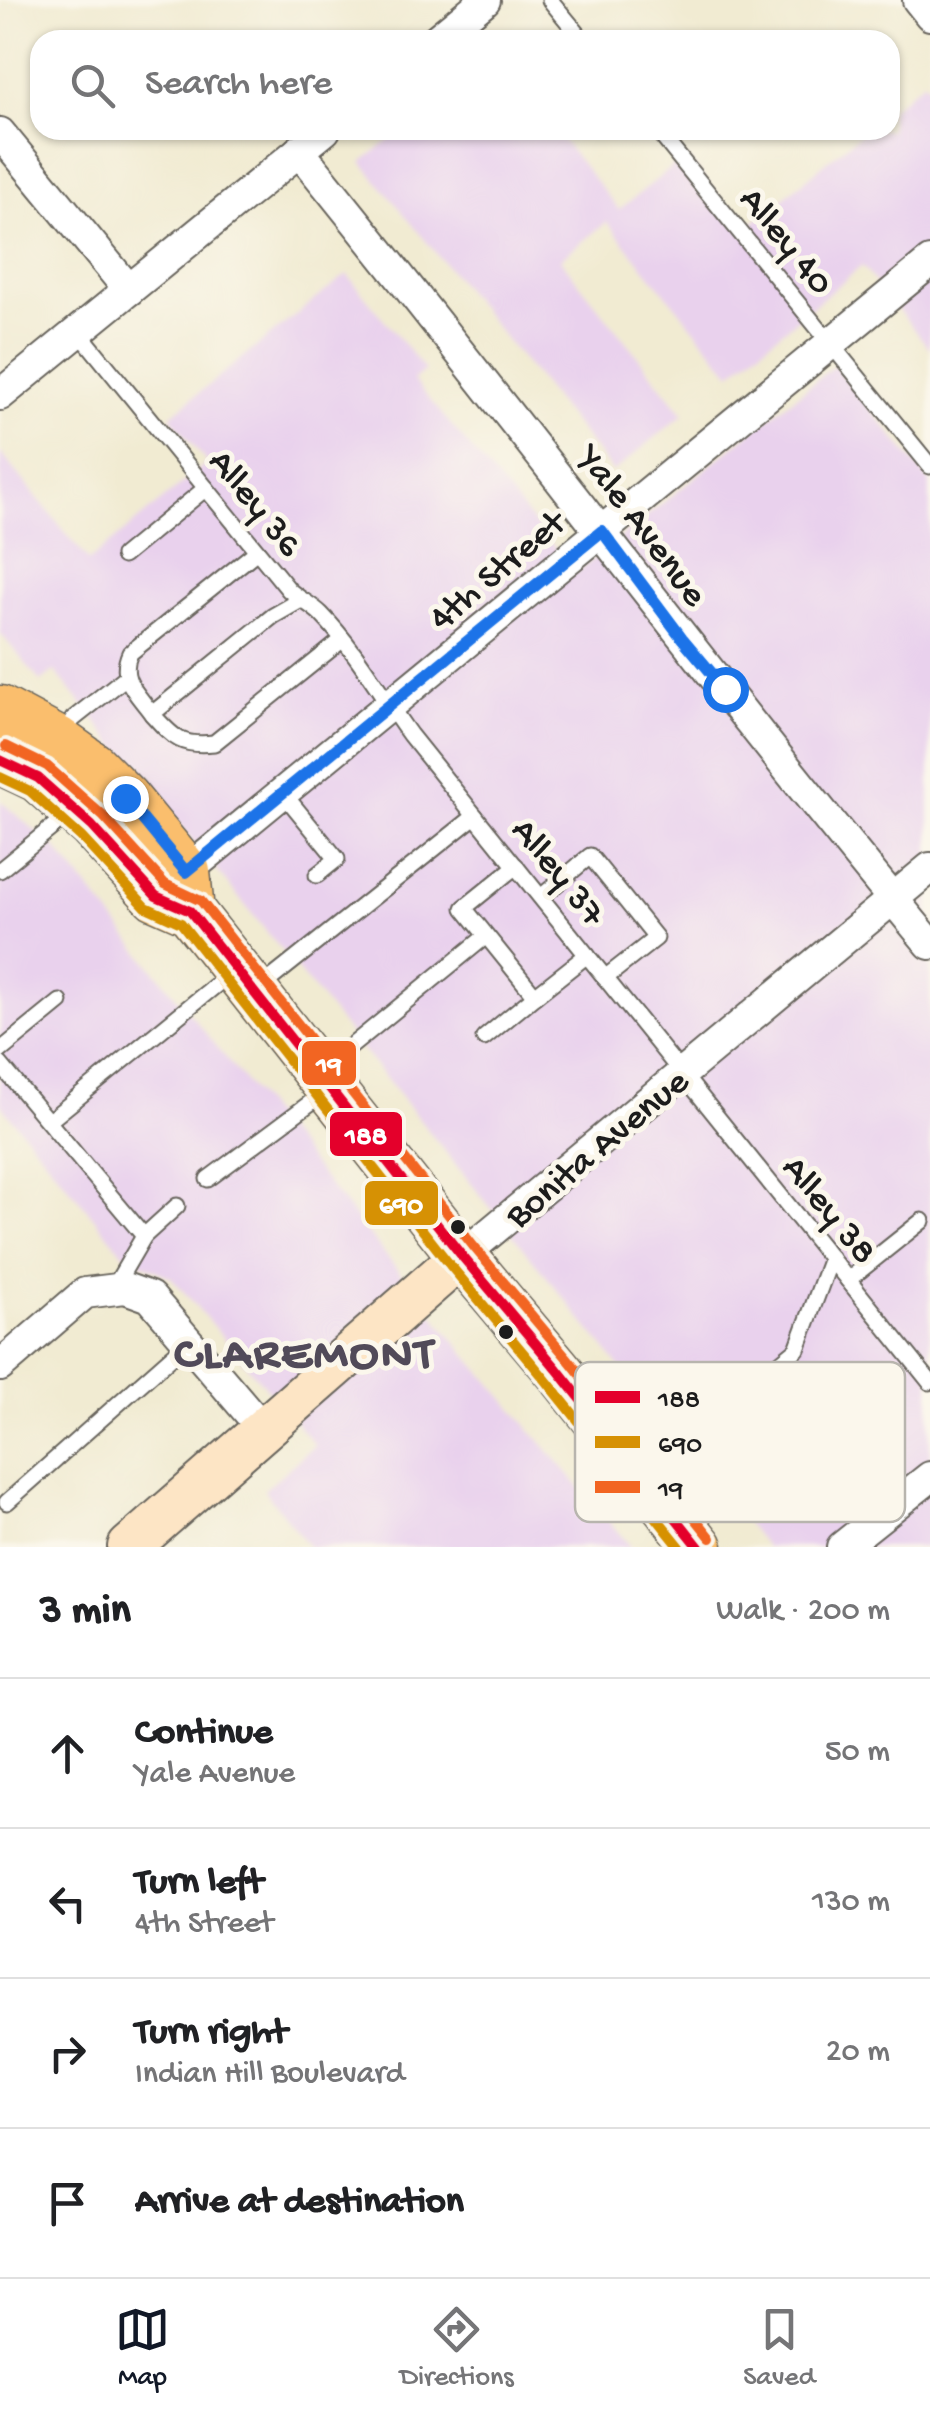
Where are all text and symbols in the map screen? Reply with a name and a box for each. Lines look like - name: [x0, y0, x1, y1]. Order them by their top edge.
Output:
- search box: [30, 30, 900, 140]
- icon: search: [65, 58, 120, 113]
- text: Search here: [145, 63, 332, 107]
- street label: Alley 40: [728, 180, 841, 306]
- street label: Yale Avenue: [564, 436, 715, 617]
- street label: Alley 36: [197, 442, 310, 568]
- street label: 4th Street: [422, 501, 579, 642]
- route start: [703, 667, 749, 713]
- route end: [103, 776, 149, 822]
- street label: Alley 37: [500, 811, 614, 938]
- line badge: 19: [300, 1039, 358, 1087]
- text: 19: [315, 1051, 342, 1084]
- street label: Bonita Avenue: [498, 1061, 700, 1241]
- line badge: 188: [328, 1110, 404, 1158]
- text: 188: [344, 1122, 387, 1155]
- street label: Alley 38: [770, 1149, 884, 1275]
- line badge: 690: [363, 1179, 440, 1227]
- text: 690: [379, 1191, 423, 1224]
- unlabelled marker: [448, 1217, 468, 1237]
- unlabelled marker: [496, 1322, 516, 1342]
- district label: CLAREMONT: [174, 1329, 436, 1386]
- legend: [575, 1362, 905, 1522]
- text: 188: [657, 1385, 700, 1418]
- text: 690: [658, 1430, 702, 1463]
- text: 19: [657, 1475, 683, 1508]
- text: 3 min: [40, 1588, 131, 1637]
- text: Walk · 200 m: [716, 1593, 890, 1631]
- text: Continue: [135, 1712, 273, 1756]
- icon: ahead: [40, 1726, 95, 1781]
- text: 50 m: [825, 1734, 890, 1772]
- text: Yale Avenue: [135, 1756, 295, 1794]
- text: Turn left: [135, 1862, 263, 1906]
- icon: left: [40, 1876, 95, 1931]
- text: 130 m: [812, 1884, 890, 1922]
- text: 4th Street: [135, 1906, 273, 1944]
- text: Turn right: [135, 2012, 287, 2056]
- icon: right: [40, 2026, 95, 2081]
- text: 20 m: [826, 2034, 890, 2072]
- text: Indian Hill Boulevard: [135, 2056, 405, 2094]
- icon: arrive: [40, 2176, 95, 2231]
- text: Arrive at destination: [135, 2181, 464, 2225]
- tab: Map: [115, 2302, 170, 2395]
- tab: Directions: [400, 2302, 514, 2395]
- tab: Saved: [743, 2302, 815, 2395]

